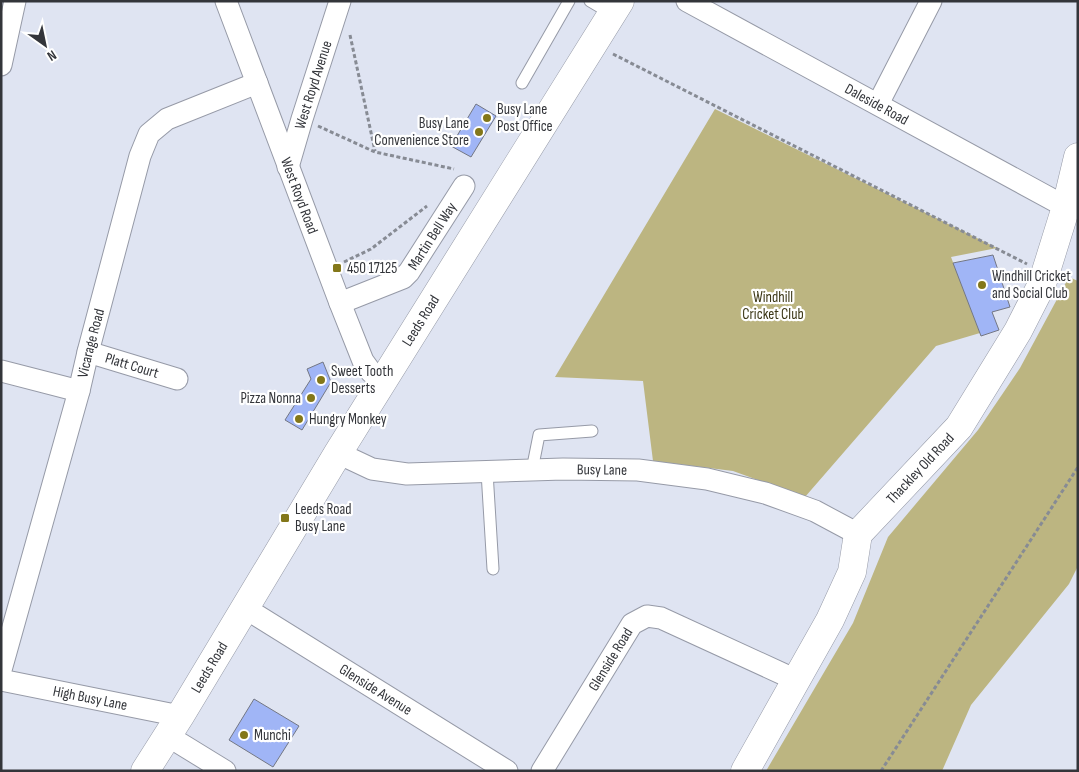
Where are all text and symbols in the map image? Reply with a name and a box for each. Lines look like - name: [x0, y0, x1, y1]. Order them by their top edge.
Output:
- north arrow: [20, 20, 70, 70]
- street label: West Royd Avenue: [290, 38, 336, 131]
- text: N: [44, 46, 60, 65]
- street label: Daleside Road: [842, 79, 912, 129]
- place label: Busy Lane Post Office: [497, 100, 553, 136]
- marker: Busy Lane Post Office: [481, 112, 493, 124]
- place label: Busy Lane Convenience Store: [374, 114, 469, 150]
- marker: Busy Lane Convenience Store: [473, 126, 485, 138]
- street label: West Royd Road: [276, 155, 322, 236]
- street label: Martin Bell Way: [403, 198, 461, 274]
- place label: 450 17125: [347, 259, 397, 278]
- marker: 450 17125: [331, 262, 343, 274]
- place label: Windhill Cricket and Social Club: [992, 267, 1071, 303]
- marker: Windhill Cricket and Social Club: [976, 279, 988, 291]
- park label: Windhill Cricket Club: [742, 288, 804, 324]
- street label: Leeds Road: [398, 292, 444, 350]
- street label: Vicarage Road: [73, 307, 109, 379]
- street label: Platt Court: [103, 348, 162, 383]
- place label: Sweet Tooth Desserts: [331, 362, 393, 398]
- marker: Sweet Tooth Desserts: [315, 374, 327, 386]
- place label: Pizza Nonna: [240, 389, 301, 408]
- marker: Pizza Nonna: [305, 392, 317, 404]
- place label: Hungry Monkey: [309, 410, 387, 429]
- marker: Hungry Monkey: [293, 413, 305, 425]
- street label: Thackley Old Road: [882, 429, 958, 508]
- street label: Busy Lane: [577, 460, 627, 479]
- place label: Leeds Road Busy Lane: [295, 500, 351, 536]
- marker: Leeds Road Busy Lane: [279, 512, 291, 524]
- street label: Glenside Road: [584, 624, 637, 694]
- street label: Leeds Road: [187, 638, 232, 696]
- street label: Glenside Avenue: [336, 660, 416, 719]
- street label: High Busy Lane: [51, 681, 129, 715]
- place label: Munchi: [254, 726, 291, 745]
- marker: Munchi: [238, 729, 250, 741]

